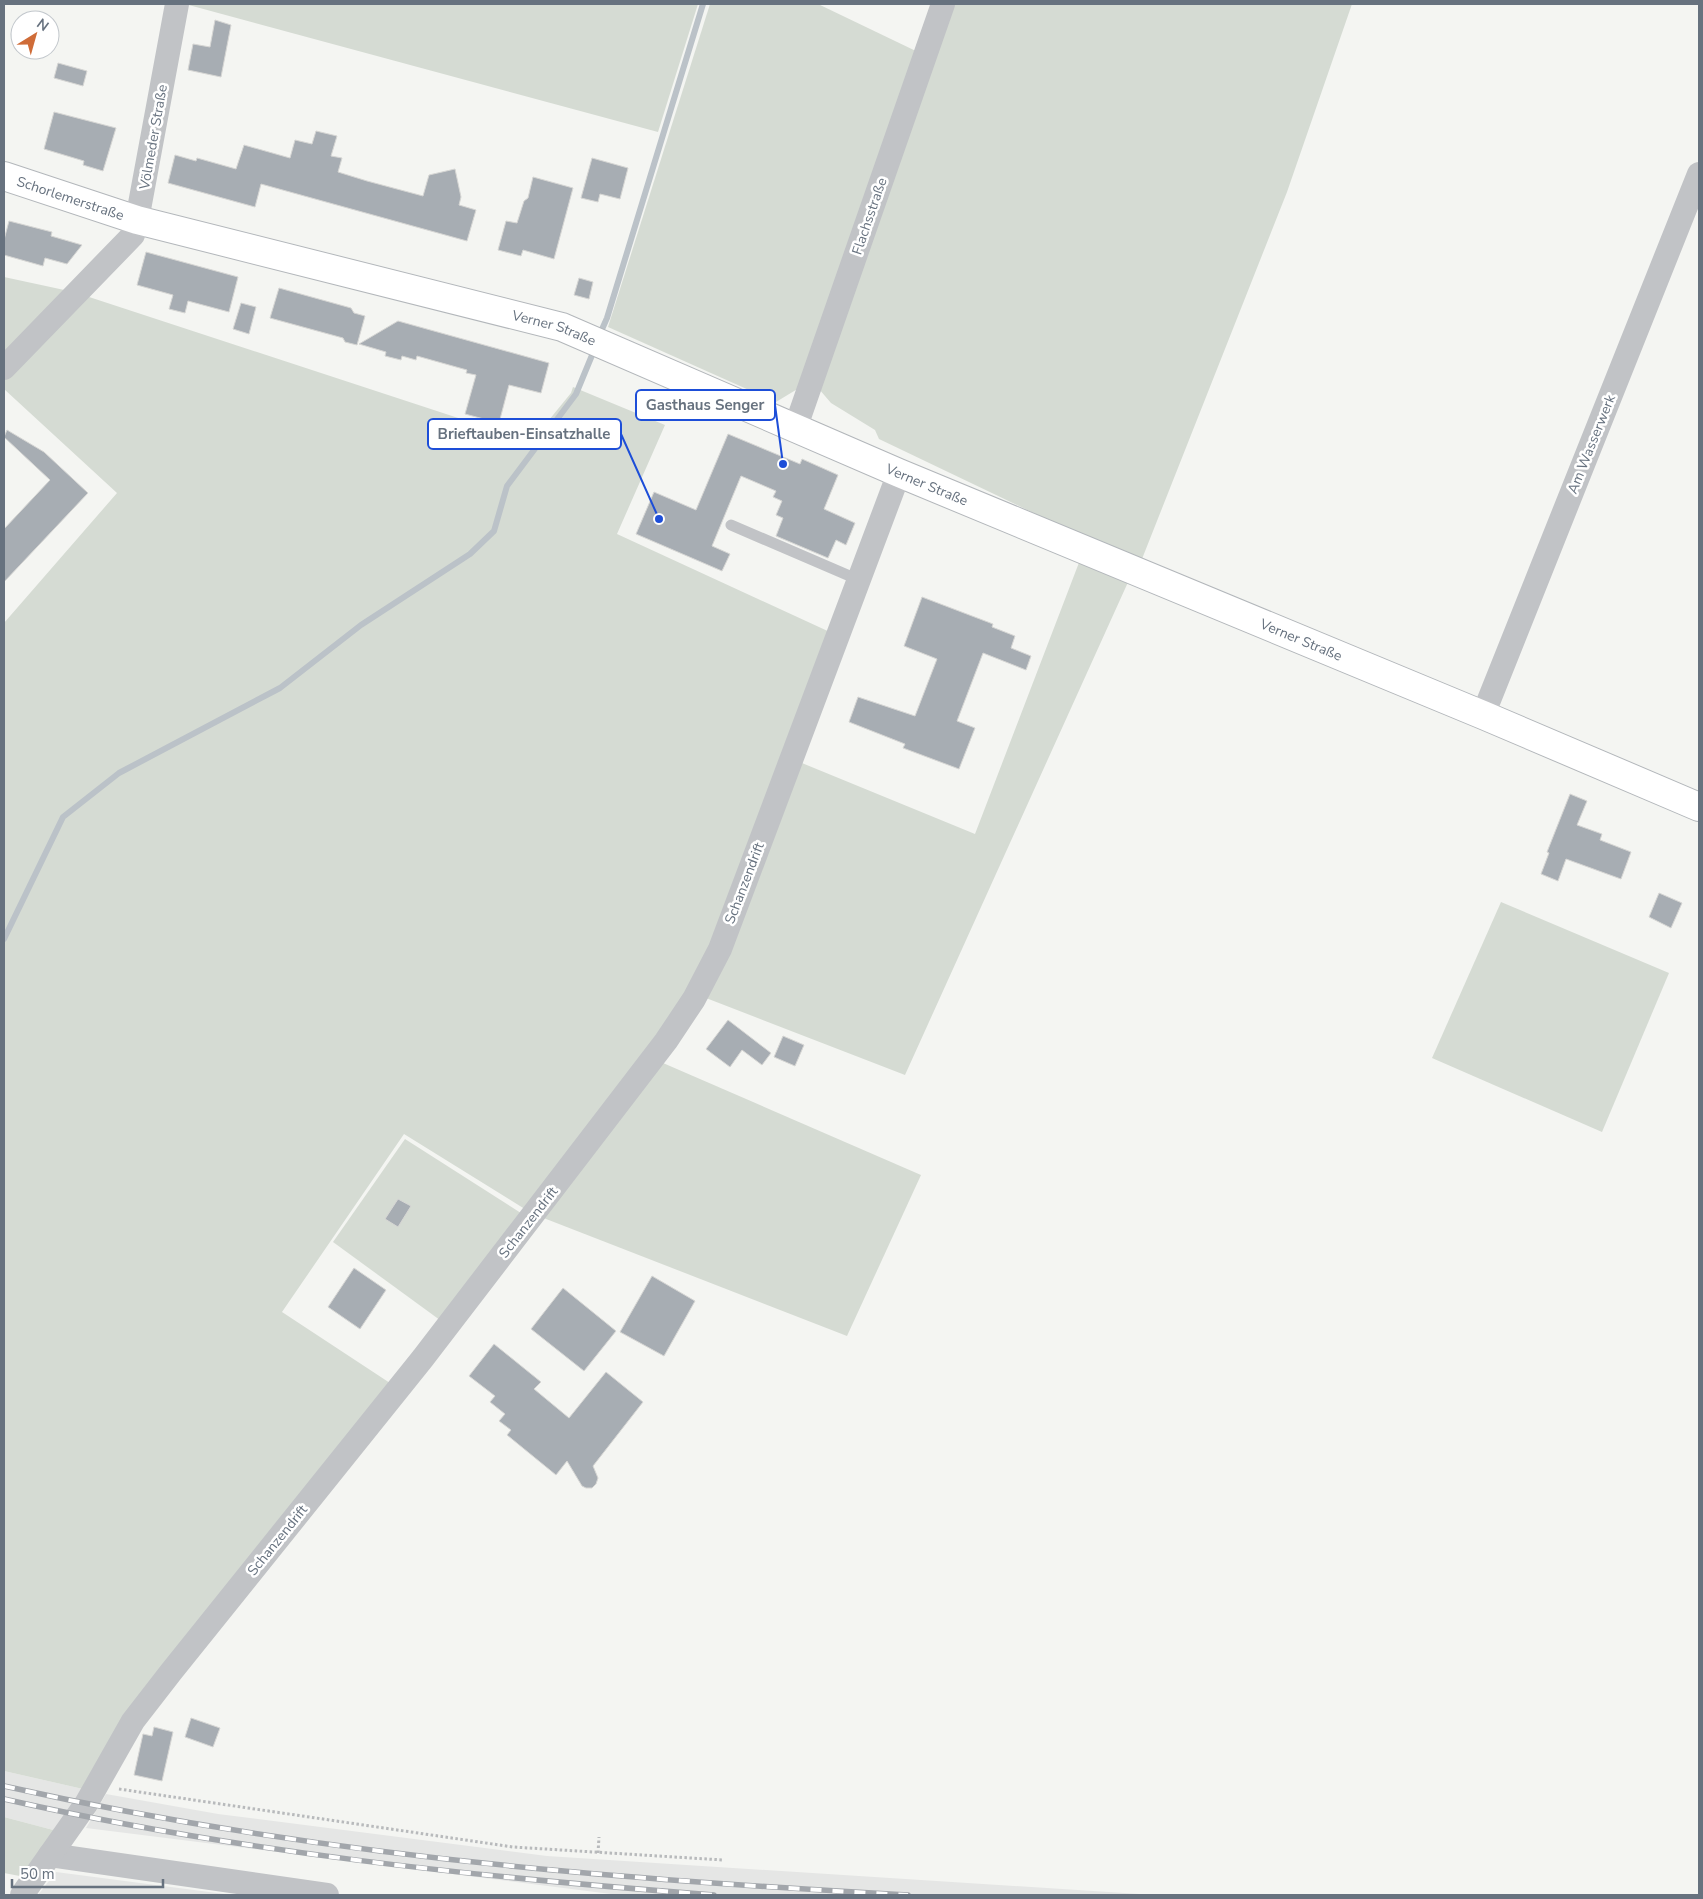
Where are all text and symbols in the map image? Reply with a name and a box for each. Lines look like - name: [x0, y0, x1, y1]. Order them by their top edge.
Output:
- north arrow: [10, 10, 60, 60]
- text: N: [33, 14, 52, 36]
- street label: Völmeder Straße: [135, 83, 172, 192]
- street label: Schorlemerstraße: [14, 172, 126, 225]
- street label: Flachsstraße: [847, 175, 892, 257]
- street label: Verner Straße: [509, 306, 599, 351]
- callout: Gasthaus Senger: [636, 390, 775, 420]
- street label: Am Wasserwerk: [1563, 391, 1620, 497]
- text: Gasthaus Senger: [646, 395, 764, 415]
- callout: Brieftauben-Einsatzhalle: [428, 419, 621, 449]
- text: Brieftauben-Einsatzhalle: [438, 424, 610, 444]
- street label: Verner Straße: [882, 459, 971, 511]
- street label: Verner Straße: [1256, 614, 1345, 666]
- street label: Schanzendrift: [720, 840, 769, 927]
- street label: Schanzendrift: [494, 1183, 562, 1262]
- street label: Schanzendrift: [243, 1501, 312, 1580]
- scale bar: [12, 1856, 164, 1888]
- text: 50 m: [20, 1864, 55, 1884]

